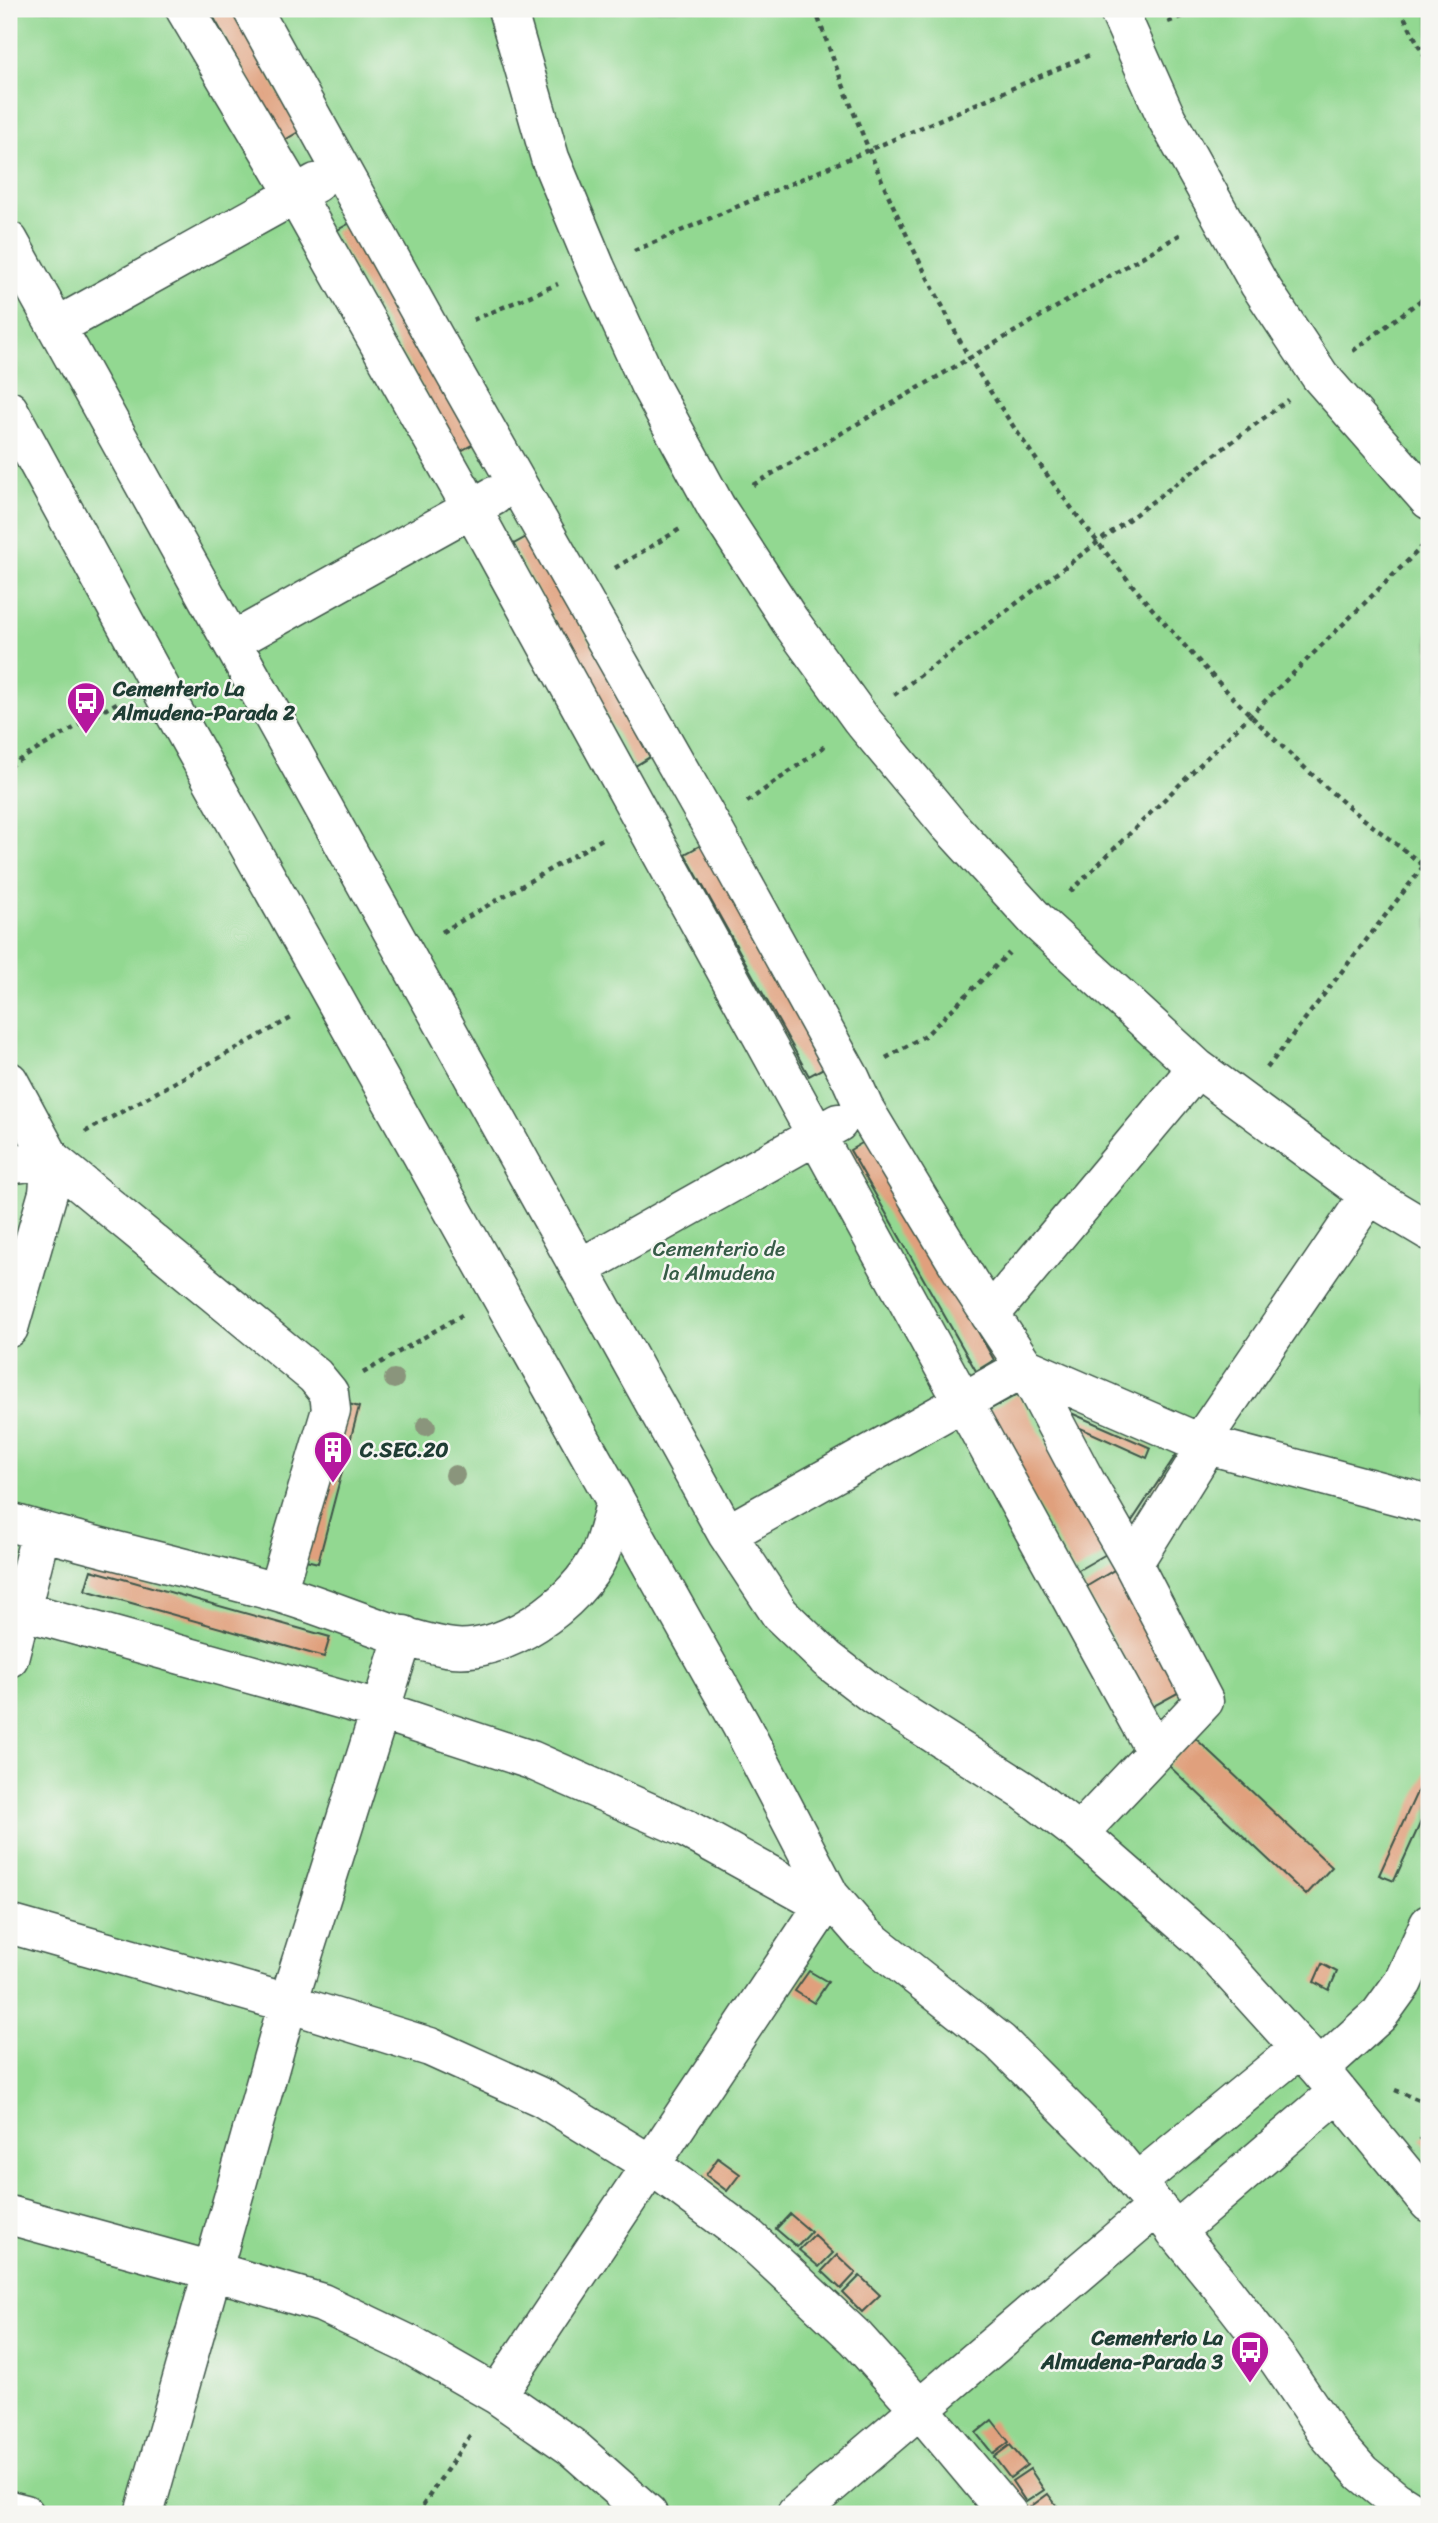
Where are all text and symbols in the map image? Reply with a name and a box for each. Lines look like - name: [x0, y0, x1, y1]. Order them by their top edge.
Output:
- place label: Cementerio La Almudena-Parada 2: [112, 670, 295, 732]
- bus stop icon: Cementerio La Almudena-Parada 2: [65, 680, 107, 735]
- park label: Cementerio de la Almudena: [653, 1230, 785, 1292]
- building icon: C.SEC.20: [312, 1429, 354, 1484]
- place label: C.SEC.20: [359, 1431, 449, 1469]
- place label: Cementerio La Almudena-Parada 3: [1040, 2319, 1223, 2381]
- bus stop icon: Cementerio La Almudena-Parada 3: [1229, 2329, 1271, 2384]

